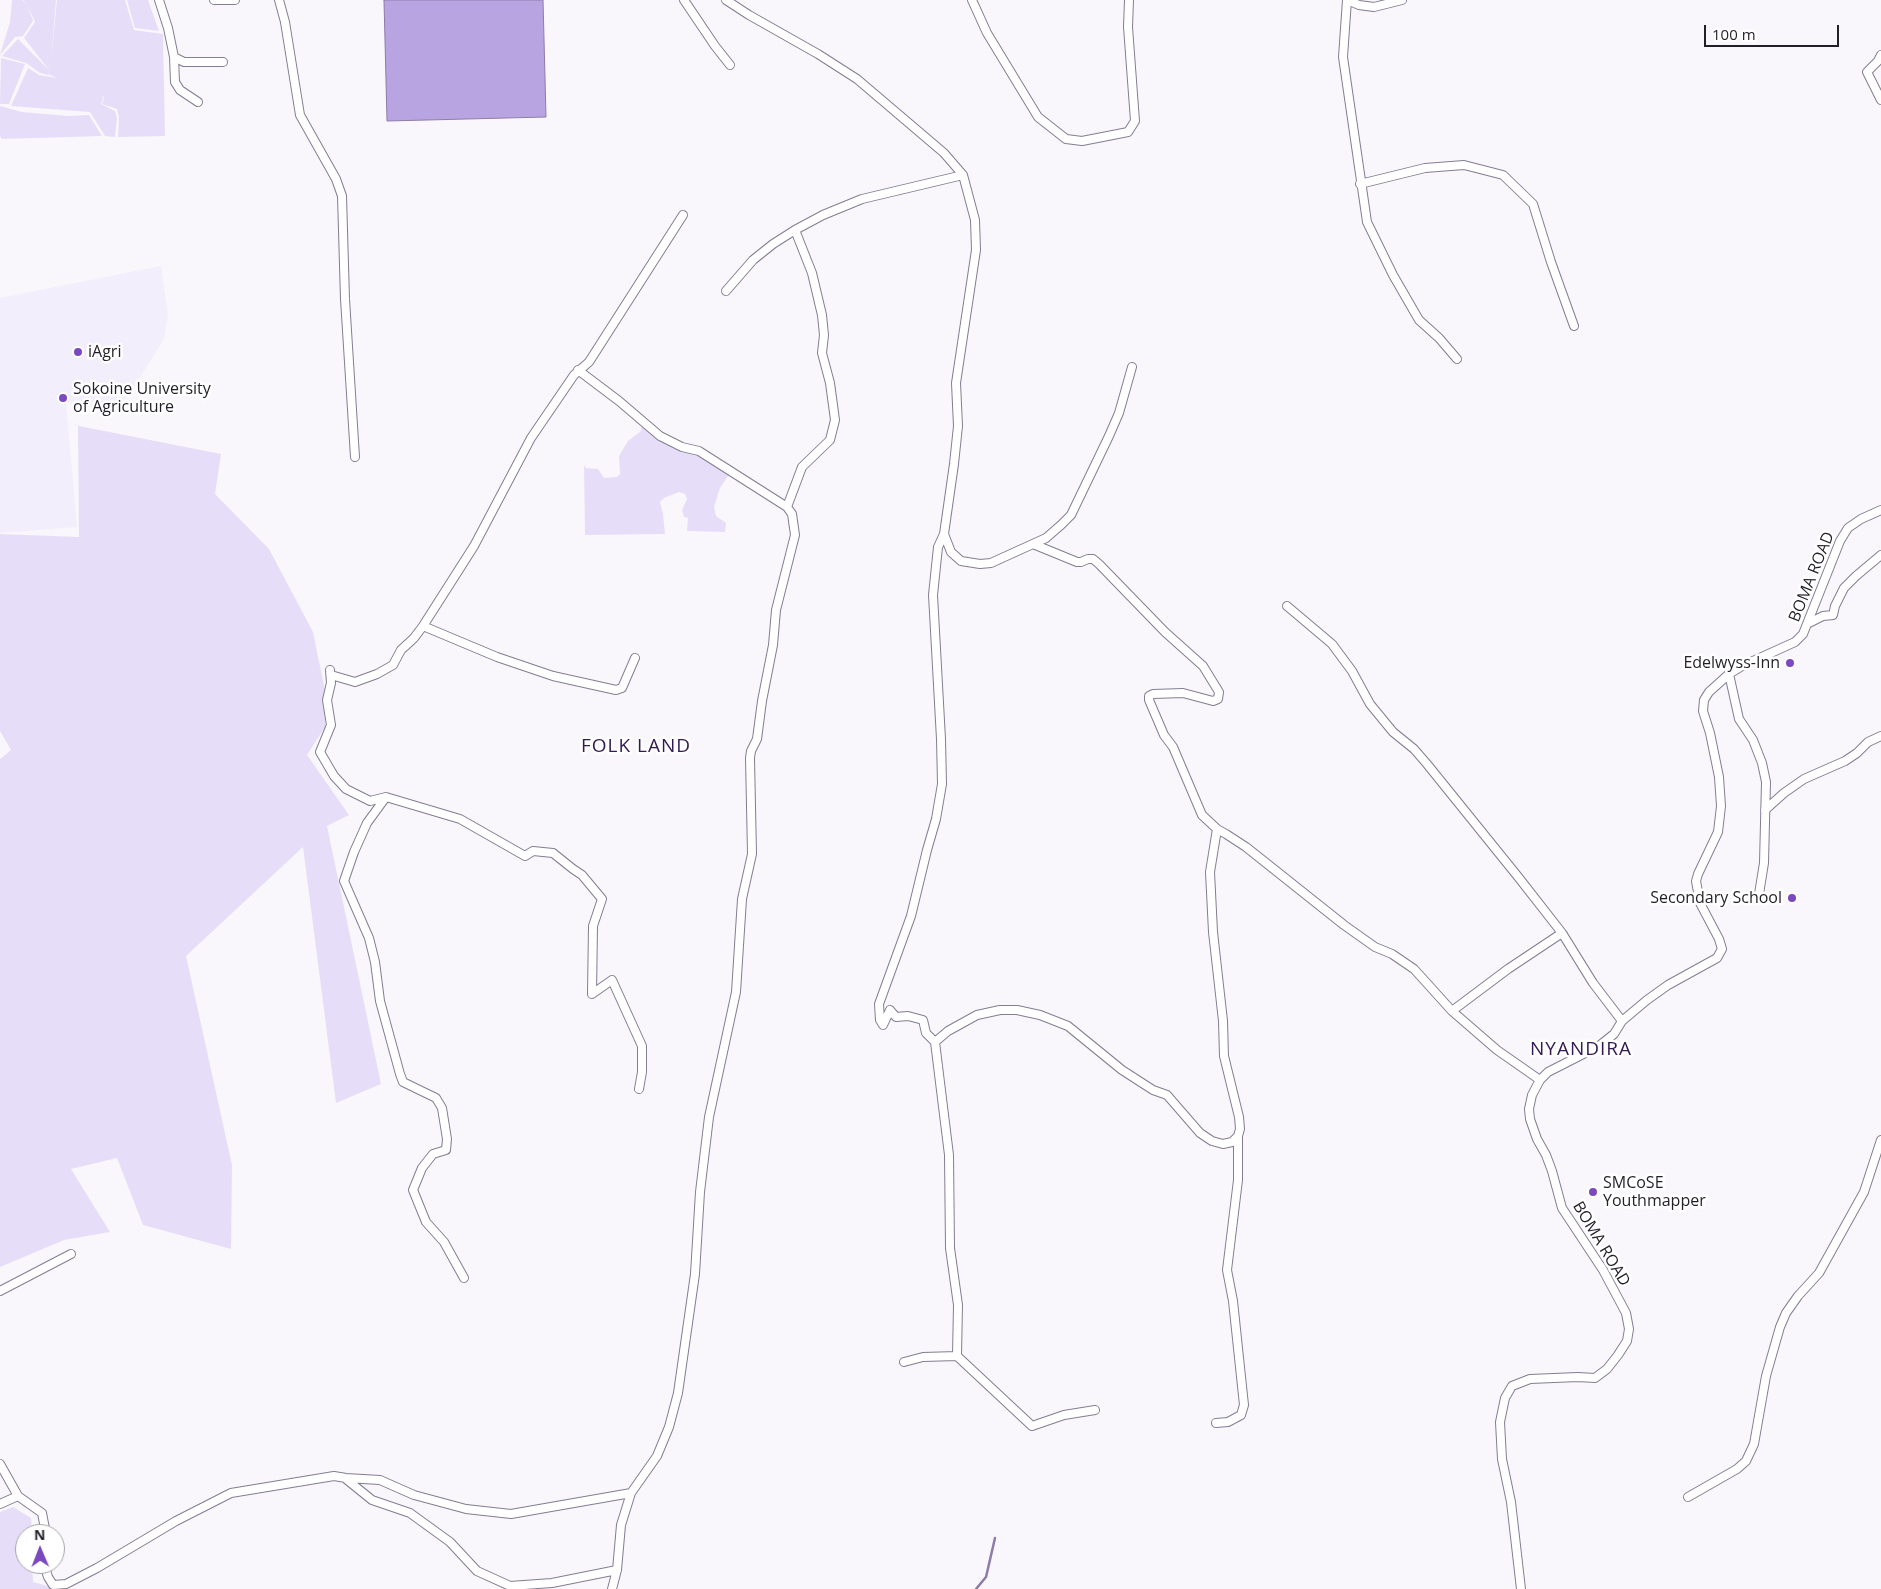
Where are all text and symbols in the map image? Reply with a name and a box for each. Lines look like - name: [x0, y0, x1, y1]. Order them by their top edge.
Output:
- scale bar: [1706, 15, 1841, 47]
- text: 100 m: [1712, 24, 1756, 44]
- place label: iAgri: [88, 342, 121, 362]
- marker: iAgri: [72, 346, 84, 358]
- place label: Sokoine University of Agriculture: [73, 379, 211, 417]
- marker: Sokoine University of Agriculture: [57, 392, 69, 404]
- street label: BOMA ROAD: [1785, 529, 1839, 625]
- place label: Edelwyss-Inn: [1683, 653, 1780, 673]
- marker: Edelwyss-Inn: [1784, 657, 1796, 669]
- district label: FOLK LAND: [580, 736, 692, 758]
- place label: Secondary School: [1650, 888, 1782, 908]
- marker: Secondary School: [1786, 892, 1798, 904]
- district label: NYANDIRA: [1529, 1039, 1633, 1061]
- place label: SMCoSE Youthmapper: [1603, 1173, 1706, 1211]
- marker: SMCoSE Youthmapper: [1587, 1186, 1599, 1198]
- street label: BOMA ROAD: [1568, 1198, 1634, 1290]
- north arrow: [15, 1524, 65, 1574]
- text: N: [34, 1525, 46, 1544]

